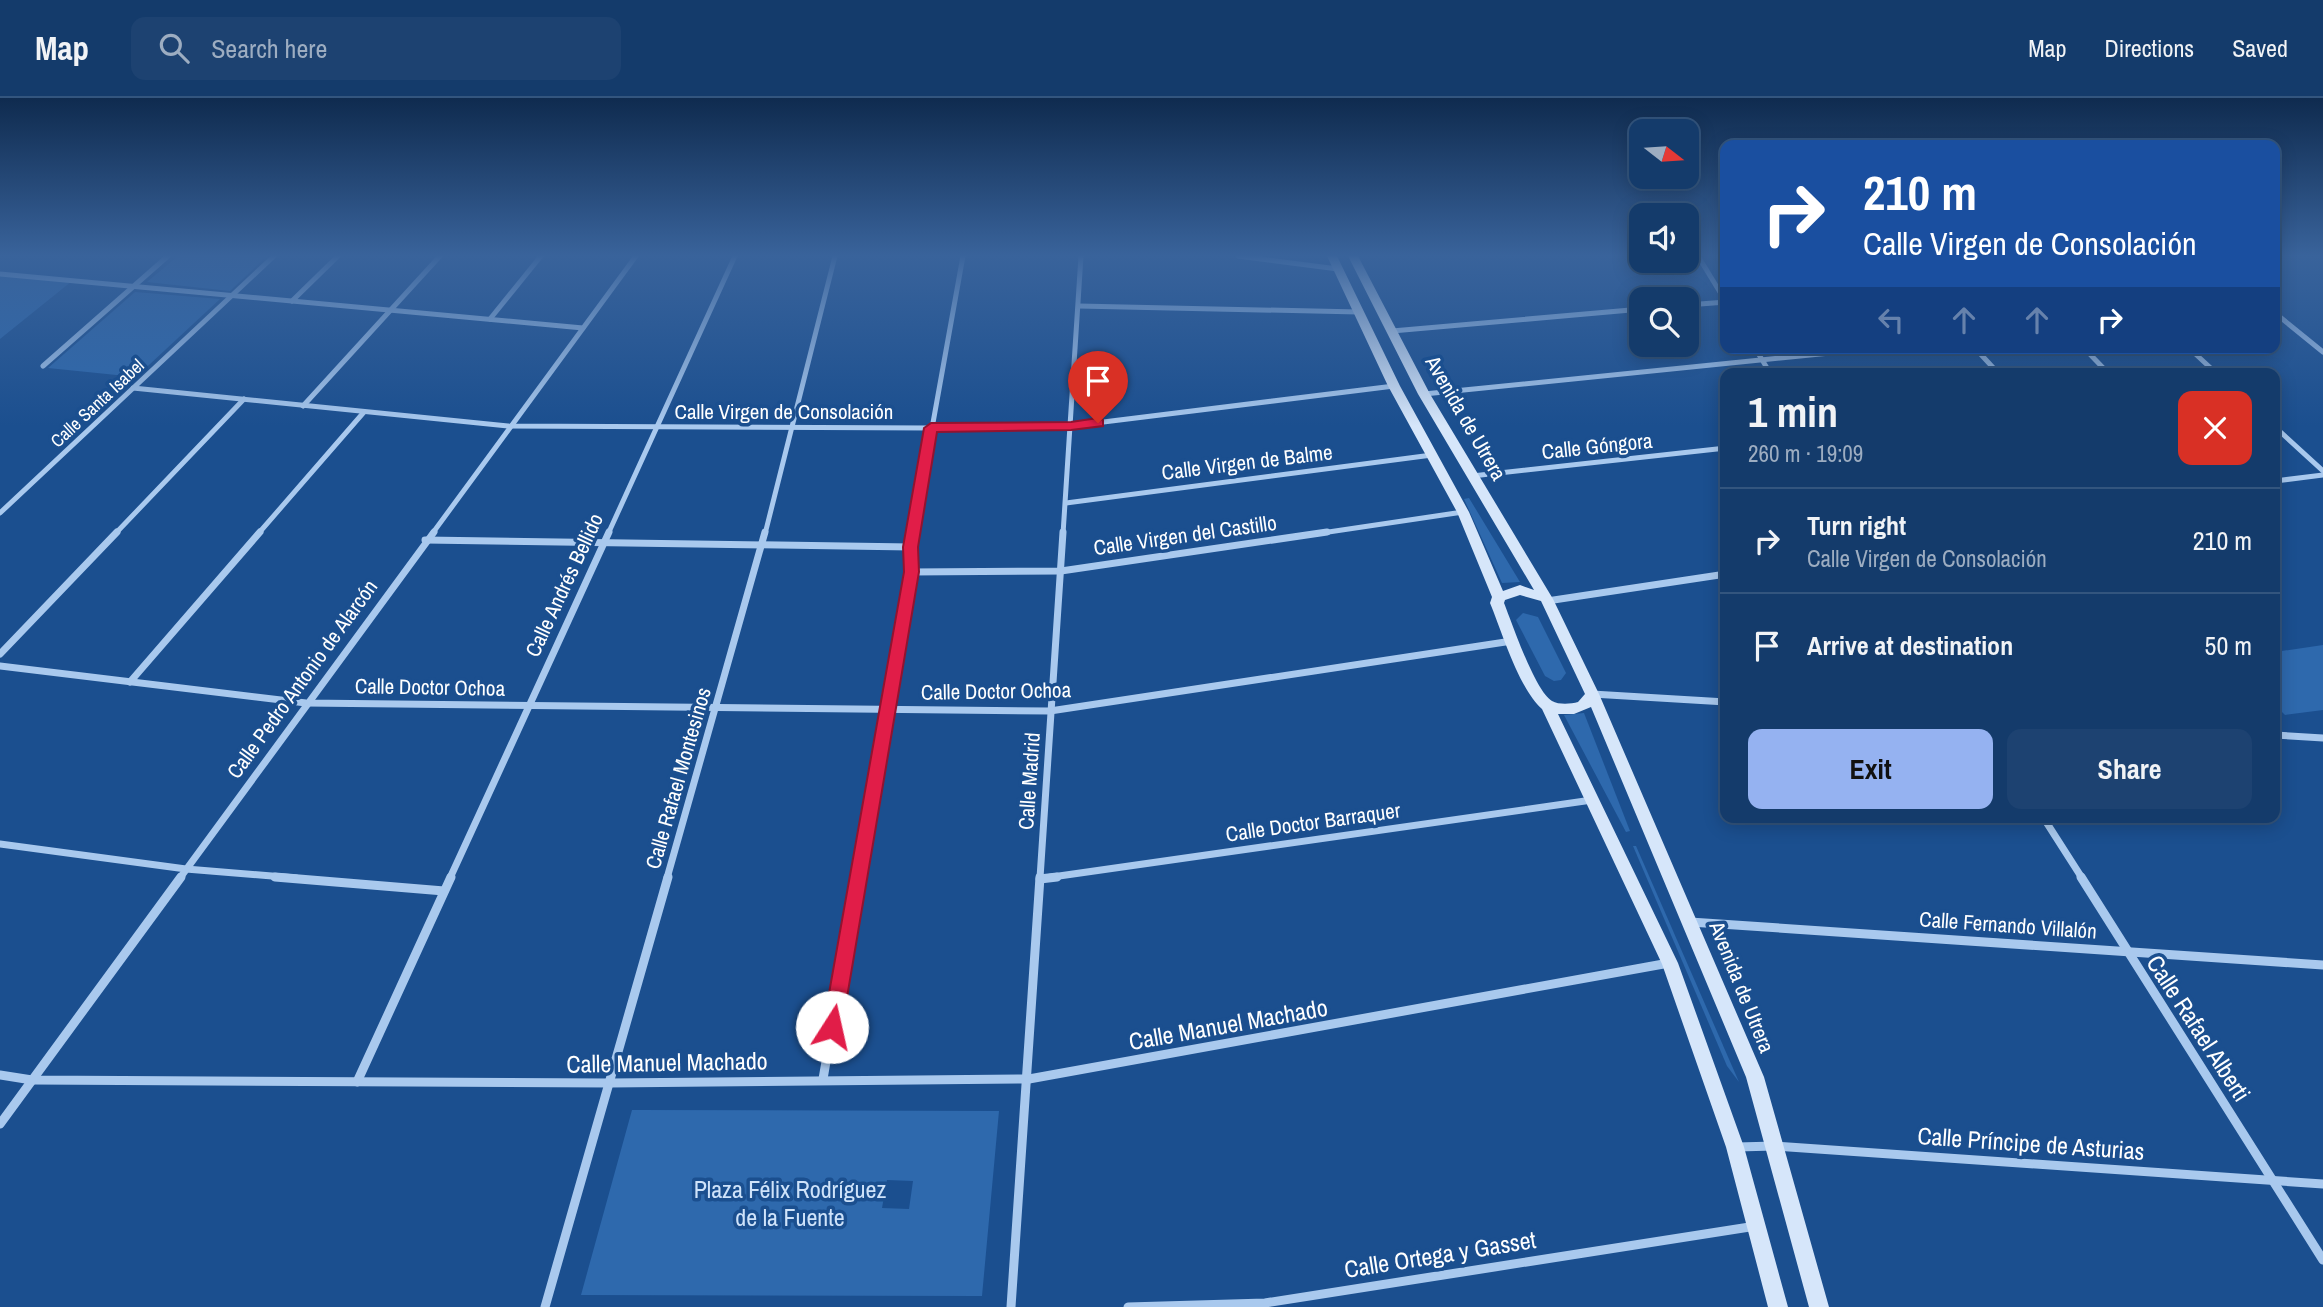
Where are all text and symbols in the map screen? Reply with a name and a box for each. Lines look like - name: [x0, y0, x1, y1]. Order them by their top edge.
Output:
- search box: [131, 17, 621, 80]
- text: Map: [35, 26, 89, 70]
- icon: search: [155, 29, 193, 67]
- text: Search here: [211, 31, 327, 66]
- text: Map: [2028, 32, 2066, 64]
- text: Directions: [2104, 32, 2194, 64]
- text: Saved: [2232, 32, 2288, 64]
- north arrow: [1629, 119, 1699, 189]
- map controls: [1629, 119, 1699, 357]
- text: 210 m: [1863, 159, 1977, 225]
- icon: right: [1748, 168, 1839, 259]
- button: sound: [1629, 203, 1699, 273]
- text: Calle Virgen de Consolación: [1863, 222, 2197, 265]
- button: search: [1629, 287, 1699, 357]
- icon: left: [1872, 301, 1910, 339]
- icon: ahead: [1945, 301, 1983, 339]
- icon: ahead: [2018, 301, 2056, 339]
- icon: right: [2091, 301, 2129, 339]
- street label: Avenida de Utrera: [1418, 349, 1514, 486]
- pin: [1068, 351, 1128, 423]
- street label: Calle Santa Isabel: [45, 353, 149, 453]
- icon: arrive: [1079, 362, 1117, 400]
- text: 1 min: [1748, 384, 1838, 440]
- button: close: [2178, 391, 2252, 465]
- street label: Calle Virgen de Consolación: [675, 397, 893, 426]
- street label: Calle Góngora: [1540, 426, 1654, 466]
- street label: Calle Virgen de Balme: [1160, 437, 1334, 487]
- text: 260 m · 19:09: [1748, 438, 1863, 469]
- street label: Calle Virgen del Castillo: [1092, 508, 1278, 562]
- text: Turn right: [1807, 508, 1906, 543]
- street label: Calle Andrés Bellido: [518, 509, 610, 661]
- icon: right: [1748, 522, 1786, 560]
- text: 210 m: [2193, 523, 2252, 558]
- text: Calle Virgen de Consolación: [1807, 543, 2047, 574]
- street label: Calle Pedro Antonio de Alarcón: [220, 574, 384, 784]
- icon: arrive: [1748, 627, 1786, 665]
- text: Arrive at destination: [1807, 628, 2013, 663]
- text: 50 m: [2205, 628, 2252, 663]
- street label: Calle Doctor Ochoa: [355, 671, 506, 703]
- street label: Calle Doctor Ochoa: [921, 675, 1072, 707]
- street label: Calle Rafael Montesinos: [638, 684, 718, 872]
- button: Exit: [1748, 729, 1993, 809]
- button: Share: [2007, 729, 2252, 809]
- street label: Calle Madrid: [1011, 731, 1047, 831]
- street label: Calle Doctor Barraquer: [1224, 795, 1402, 849]
- street label: Calle Fernando Villalón: [1918, 904, 2098, 946]
- street label: Avenida de Utrera: [1702, 916, 1782, 1057]
- street label: Calle Rafael Alberti: [2140, 949, 2258, 1107]
- position arrow: [795, 990, 869, 1064]
- street label: Calle Manuel Machado: [1126, 991, 1330, 1057]
- street label: Calle Manuel Machado: [566, 1044, 768, 1080]
- street label: Calle Príncipe de Asturias: [1916, 1119, 2146, 1167]
- park label: Plaza Félix Rodríguez de la Fuente: [694, 1173, 886, 1233]
- street label: Calle Ortega y Gasset: [1342, 1223, 1539, 1285]

